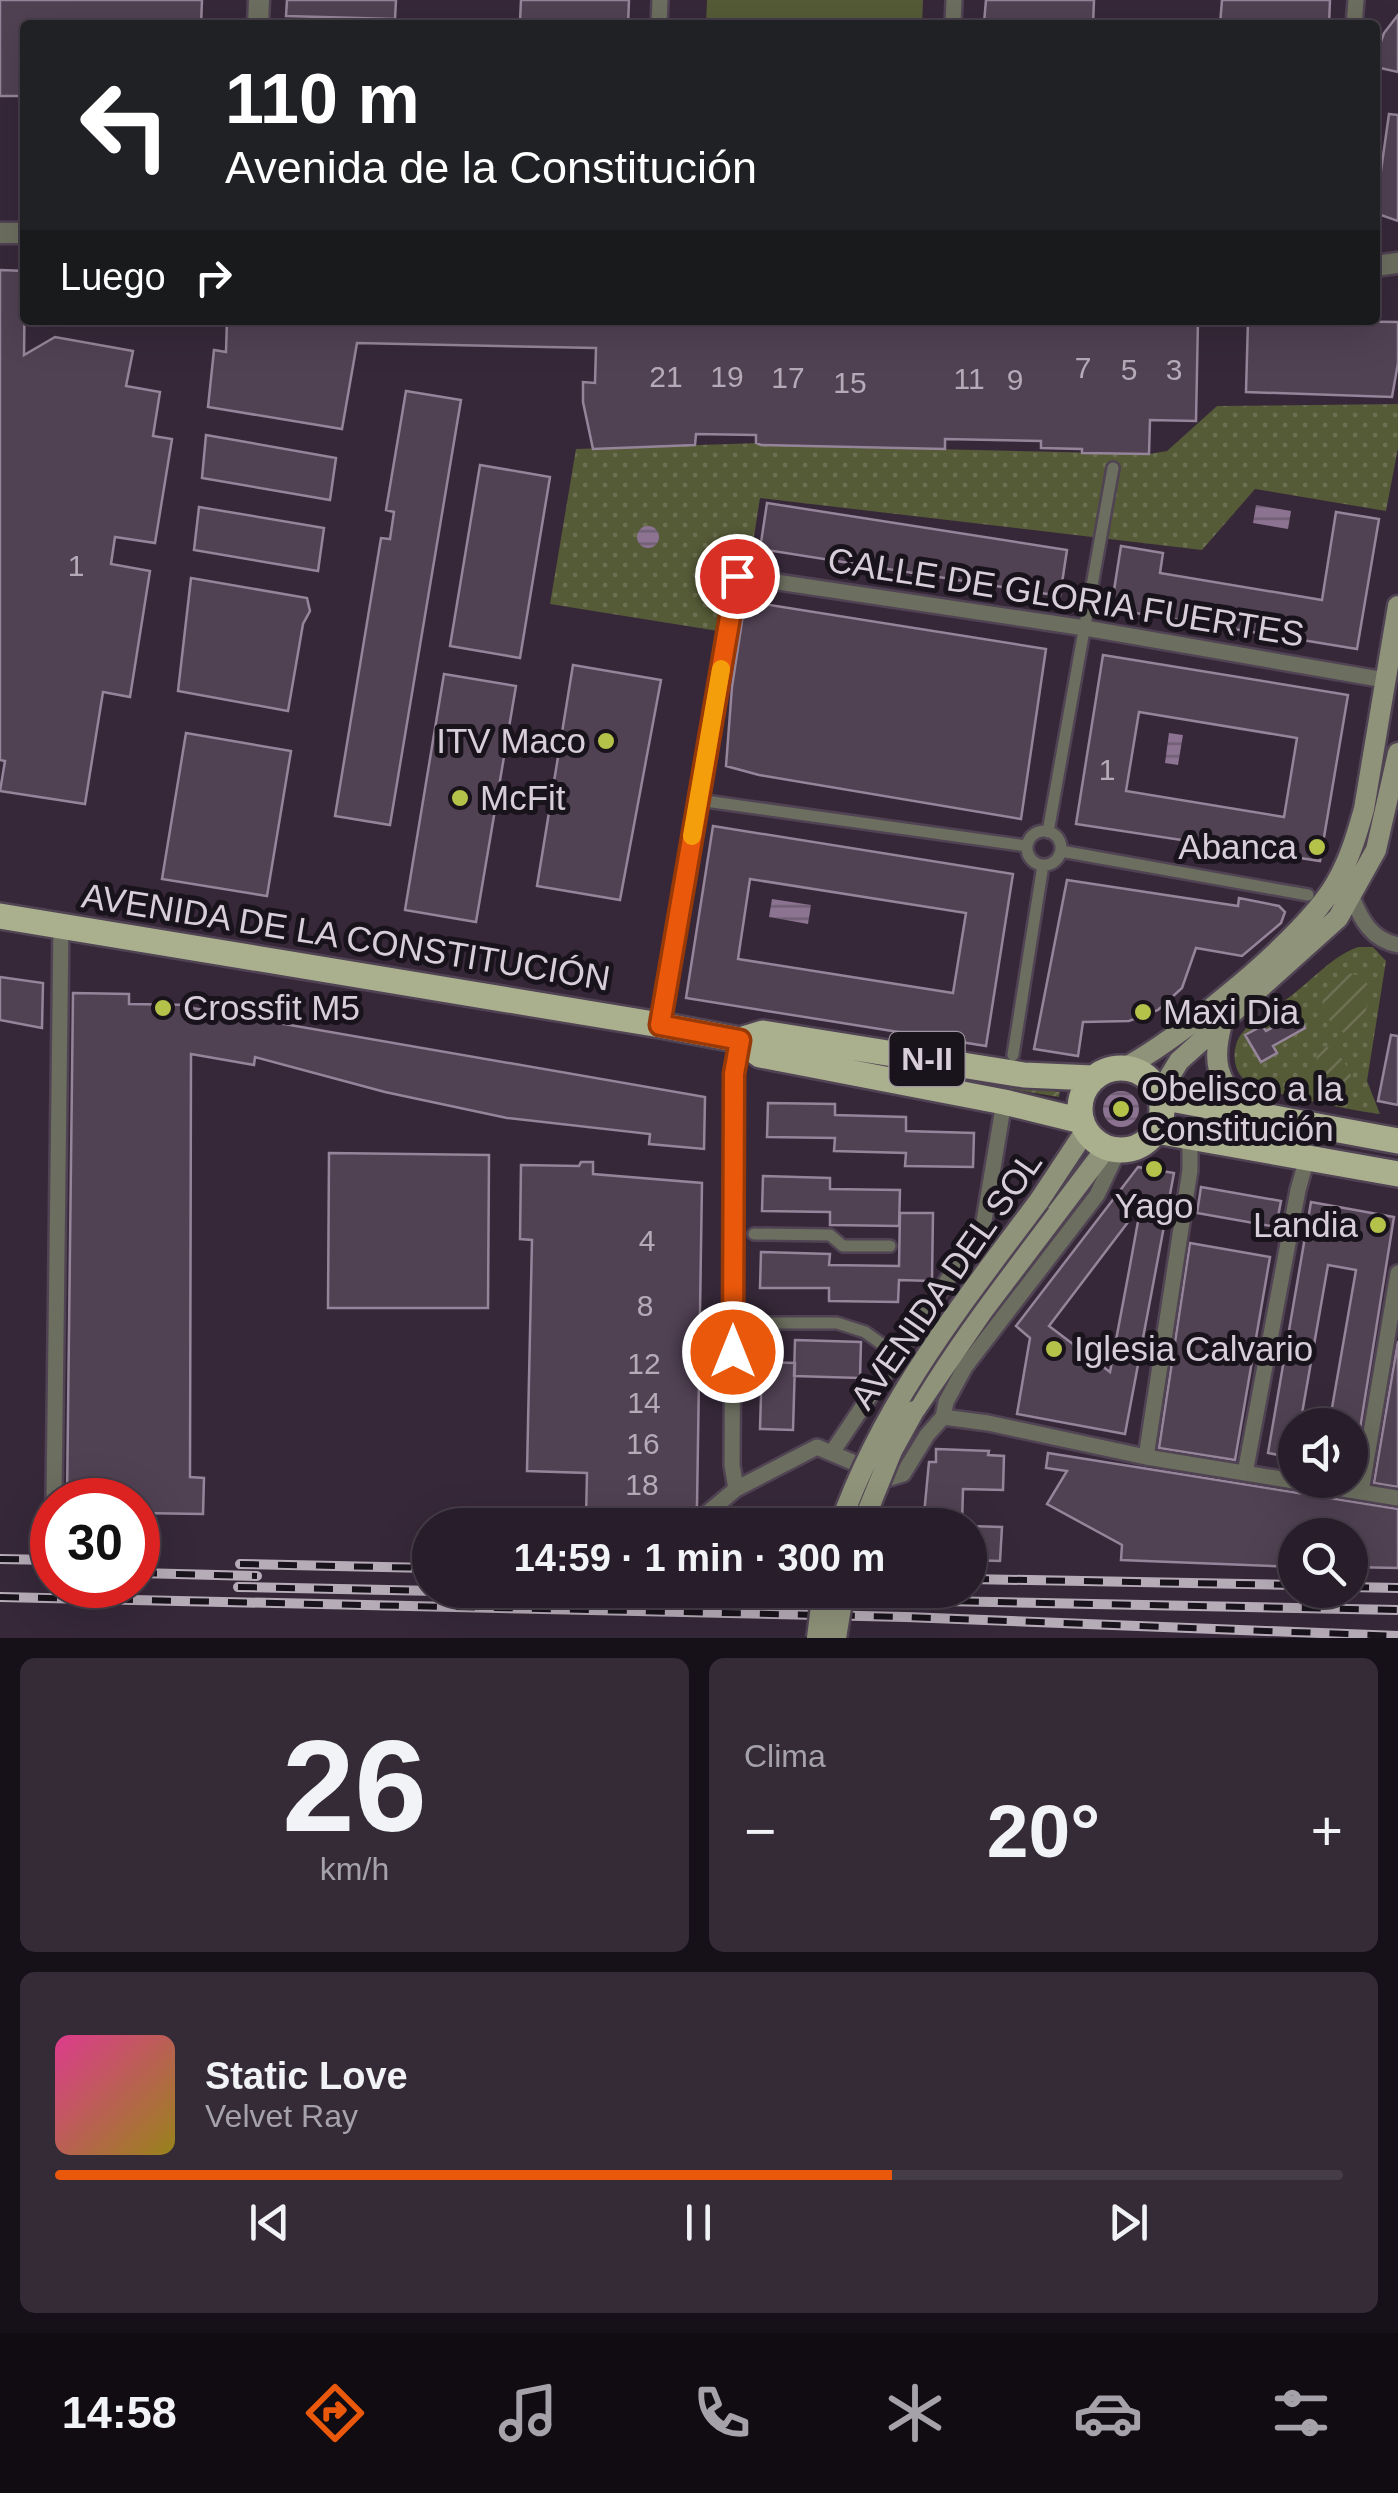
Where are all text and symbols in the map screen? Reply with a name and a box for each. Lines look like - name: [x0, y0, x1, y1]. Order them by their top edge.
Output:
- icon: left: [60, 60, 190, 190]
- text: 110 m: [225, 60, 420, 138]
- text: Avenida de la Constitución: [225, 142, 757, 193]
- icon: right: [186, 250, 241, 305]
- text: Luego: [60, 256, 166, 298]
- house number: 7: [1075, 351, 1091, 384]
- house number: 5: [1121, 353, 1137, 386]
- house number: 3: [1166, 353, 1182, 386]
- house number: 21: [649, 360, 683, 393]
- house number: 19: [710, 360, 744, 393]
- house number: 17: [771, 361, 805, 394]
- house number: 11: [953, 362, 985, 395]
- house number: 9: [1007, 363, 1023, 396]
- house number: 15: [833, 366, 867, 399]
- pin: [695, 534, 780, 619]
- street label: CALLE DE GLORIA FUERTES: [825, 540, 1307, 653]
- house number: 1: [68, 549, 84, 582]
- icon: arrive: [710, 549, 765, 604]
- place label: ITV Maco: [436, 721, 586, 760]
- marker: ITV Maco: [595, 730, 617, 752]
- house number: 1: [1099, 753, 1115, 786]
- place label: McFit: [480, 778, 566, 817]
- marker: McFit: [449, 787, 471, 809]
- place label: Abanca: [1178, 827, 1298, 866]
- marker: Abanca: [1306, 836, 1328, 858]
- street label: AVENIDA DE LA CONSTITUCIÓN: [79, 875, 613, 998]
- place label: Crossfit M5: [183, 988, 360, 1027]
- place label: Maxi Dia: [1163, 992, 1300, 1031]
- marker: Crossfit M5: [152, 997, 174, 1019]
- marker: Maxi Dia: [1132, 1001, 1154, 1023]
- road number: N-II: [890, 1032, 964, 1086]
- place label: Obelisco a la Constitución: [1141, 1069, 1344, 1148]
- marker: Obelisco a la Constitución: [1110, 1098, 1132, 1120]
- street label: AVENIDA DEL SOL: [842, 1143, 1049, 1416]
- marker: Yago: [1143, 1158, 1165, 1180]
- place label: Yago: [1114, 1186, 1194, 1225]
- place label: Landia: [1253, 1205, 1359, 1244]
- marker: Landia: [1367, 1214, 1389, 1236]
- house number: 4: [639, 1224, 655, 1257]
- house number: 8: [637, 1289, 653, 1322]
- position arrow: [681, 1300, 785, 1404]
- place label: Iglesia Calvario: [1074, 1329, 1313, 1368]
- marker: Iglesia Calvario: [1043, 1338, 1065, 1360]
- house number: 12: [627, 1347, 661, 1380]
- house number: 14: [627, 1386, 661, 1419]
- map controls: [1278, 1408, 1368, 1608]
- button: sound: [1278, 1408, 1368, 1498]
- house number: 16: [626, 1427, 660, 1460]
- house number: 18: [625, 1468, 659, 1501]
- speed limit sign: 30: [30, 1478, 160, 1608]
- button: search: [1278, 1518, 1368, 1608]
- text: 14:59 · 1 min · 300 m: [514, 1537, 885, 1579]
- text: 26: [282, 1713, 427, 1859]
- text: Clima: [744, 1738, 826, 1774]
- text: 20°: [987, 1789, 1100, 1873]
- text: −: [744, 1800, 776, 1862]
- text: +: [1311, 1800, 1343, 1862]
- text: km/h: [320, 1851, 389, 1887]
- text: Static Love: [205, 2055, 408, 2097]
- text: Velvet Ray: [205, 2098, 358, 2134]
- icon: previous: [242, 2195, 297, 2250]
- icon: pause: [671, 2195, 726, 2250]
- icon: next: [1101, 2195, 1156, 2250]
- icon: directions: [300, 2378, 370, 2448]
- icon: music: [493, 2378, 563, 2448]
- icon: phone: [687, 2378, 757, 2448]
- icon: climate: [880, 2378, 950, 2448]
- icon: car: [1073, 2378, 1143, 2448]
- icon: filters: [1266, 2378, 1336, 2448]
- text: 14:58: [62, 2387, 177, 2438]

